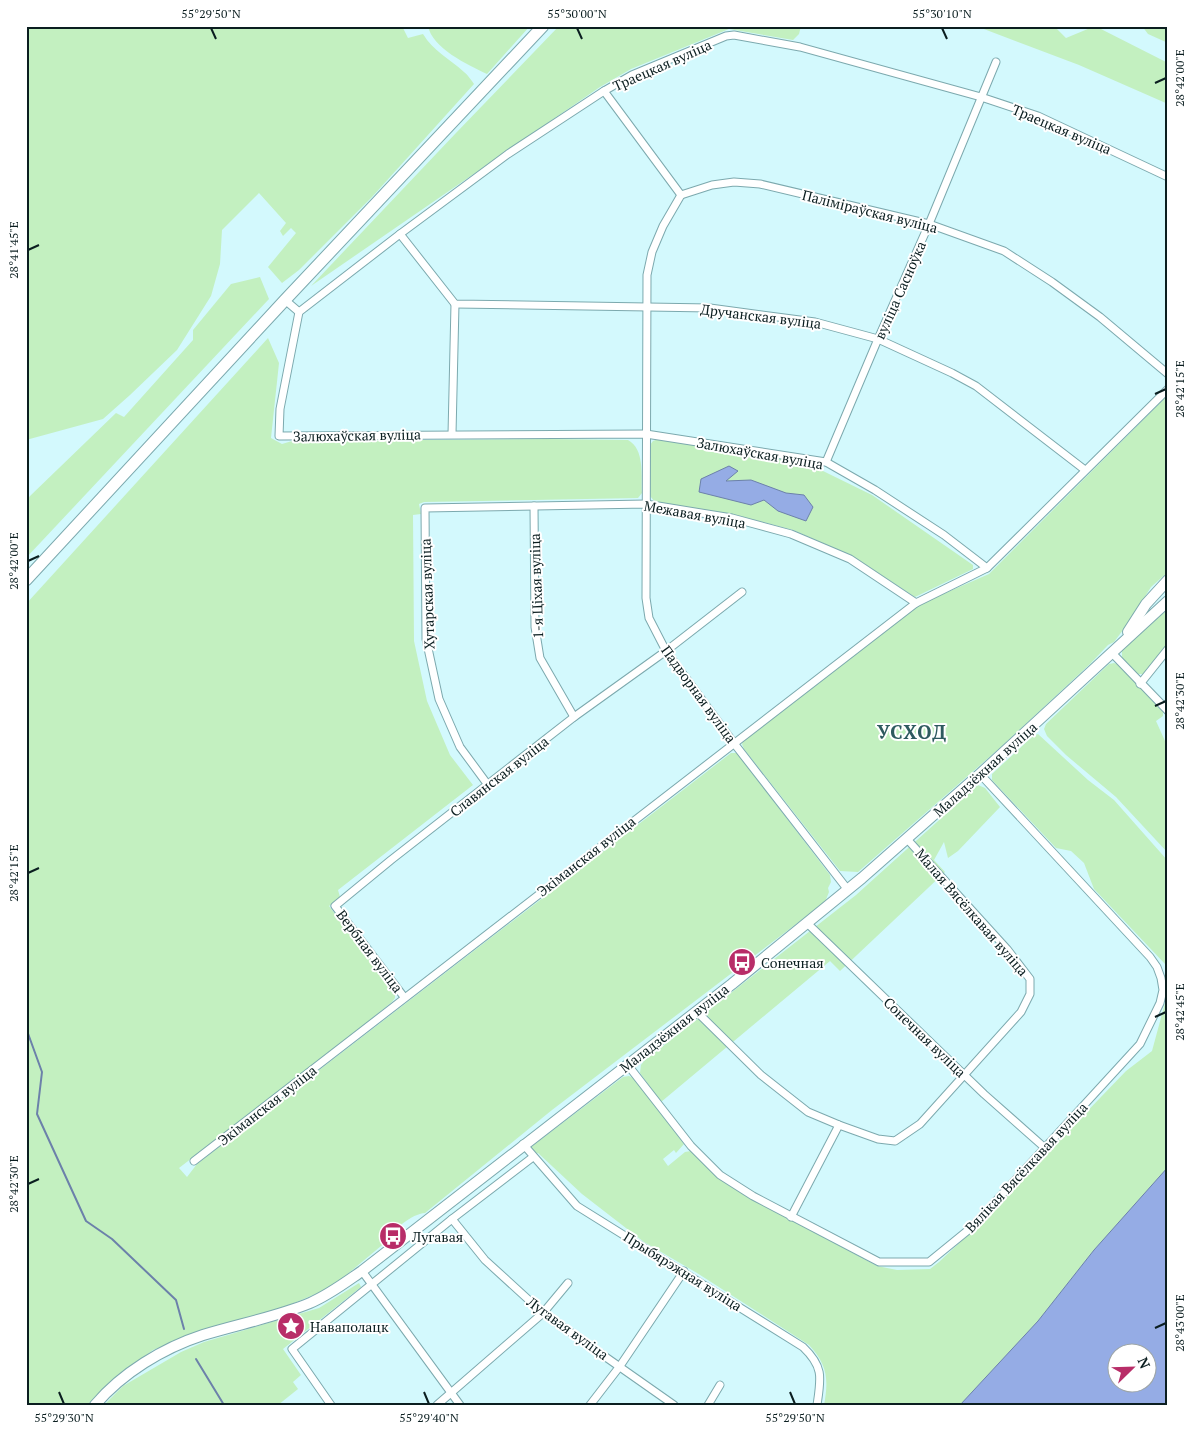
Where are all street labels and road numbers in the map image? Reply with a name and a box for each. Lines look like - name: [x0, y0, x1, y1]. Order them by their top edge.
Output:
- street label: Траецкая вуліца: [610, 35, 714, 95]
- street label: Траецкая вуліца: [1010, 100, 1114, 158]
- street label: Паліміраўская вуліца: [800, 185, 940, 237]
- street label: вуліца Сасноўка: [870, 238, 930, 342]
- street label: Дручанская вуліца: [700, 299, 822, 333]
- street label: Залюхаўская вуліца: [293, 424, 421, 446]
- street label: Залюхаўская вуліца: [695, 433, 825, 473]
- street label: Межавая вуліца: [643, 496, 747, 532]
- street label: 1-я Ціхая вуліца: [525, 533, 547, 639]
- street label: Хутарская вуліца: [416, 538, 438, 650]
- street label: Падворная вуліца: [657, 641, 741, 747]
- street label: Маладзёжная вуліца: [929, 717, 1041, 821]
- street label: Славянская вуліца: [446, 731, 552, 821]
- street label: Экіманская вуліца: [533, 812, 639, 900]
- street label: Малая Вясёлкавая вуліца: [911, 844, 1033, 980]
- street label: Вербная вуліца: [333, 906, 407, 996]
- street label: Маладзёжная вуліца: [616, 979, 732, 1077]
- street label: Сонечная вуліца: [880, 993, 970, 1081]
- street label: Экіманская вуліца: [214, 1061, 320, 1149]
- street label: Вялікая Вясёлкавая вуліца: [961, 1098, 1091, 1236]
- street label: Прыбярэжная вуліца: [620, 1227, 746, 1315]
- street label: Лугавая вуліца: [523, 1291, 613, 1364]

